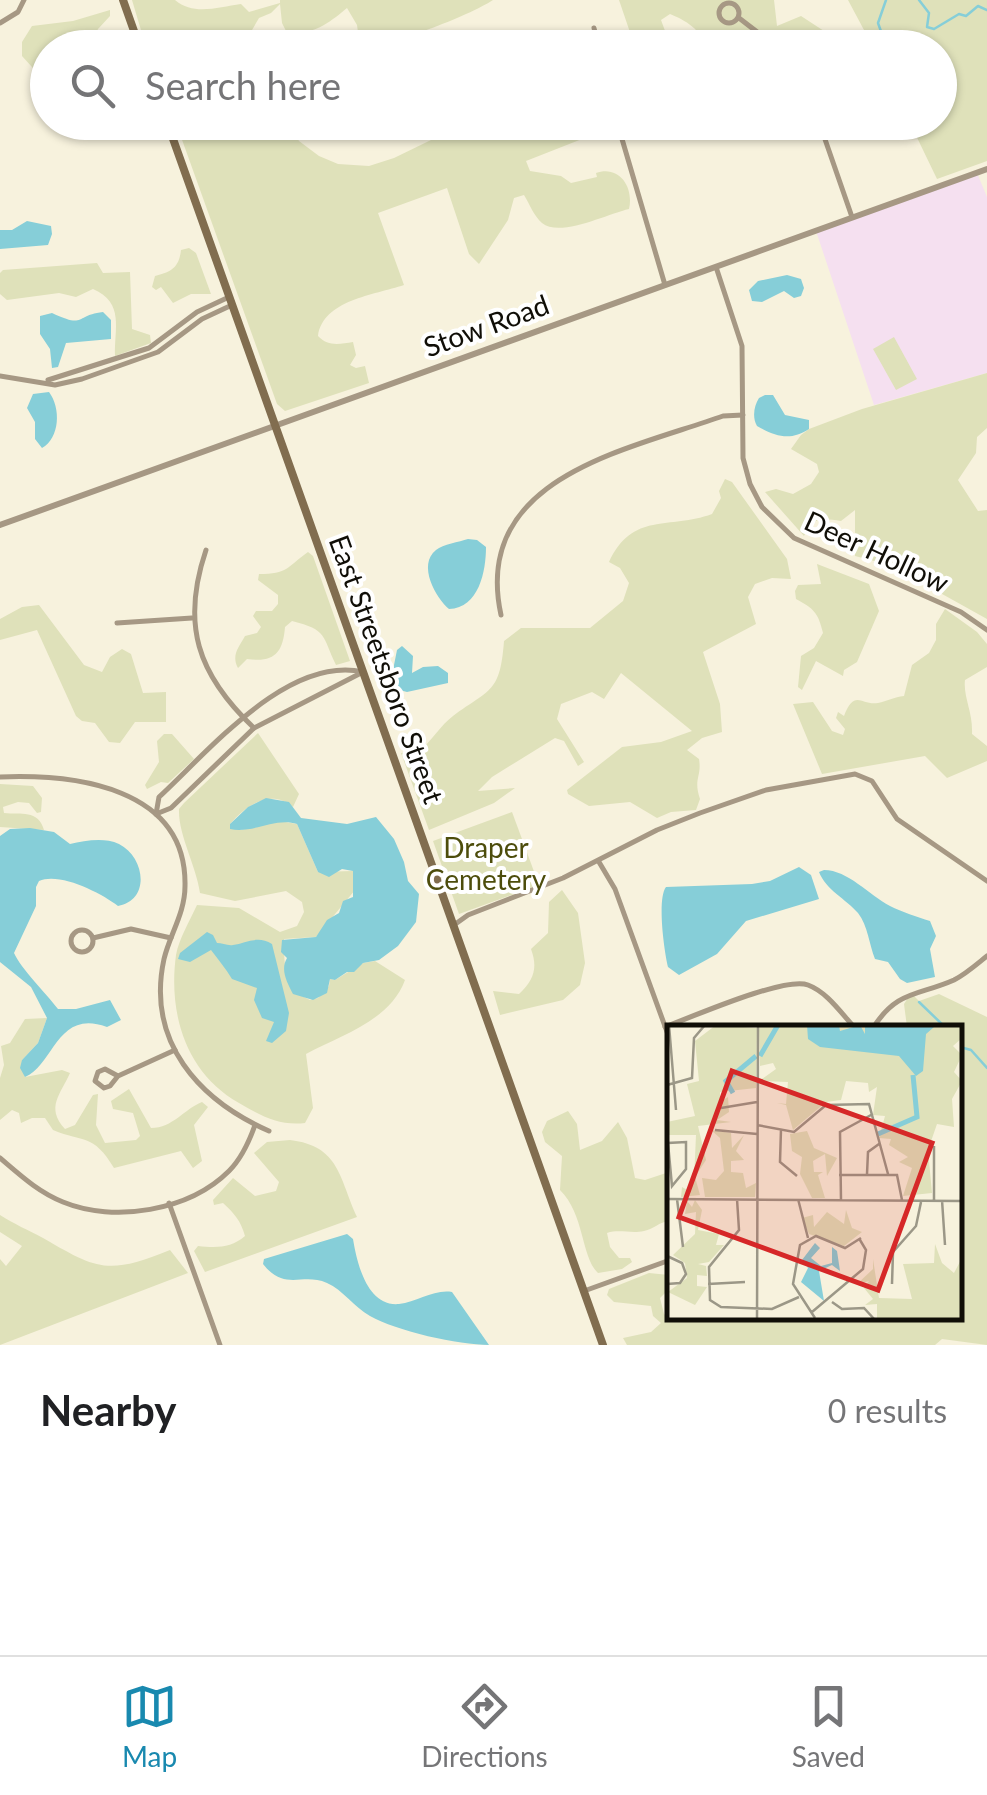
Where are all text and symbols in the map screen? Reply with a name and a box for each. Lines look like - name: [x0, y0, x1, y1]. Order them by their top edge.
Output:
- search box: [30, 30, 957, 140]
- icon: search: [65, 58, 120, 113]
- text: Search here: [145, 62, 341, 108]
- street label: Stow Road: [419, 287, 553, 363]
- street label: Deer Hollow: [800, 503, 954, 599]
- street label: East Streetsboro Street: [323, 530, 451, 808]
- park label: Draper Cemetery: [426, 830, 547, 896]
- inset map: [667, 1025, 962, 1320]
- text: Nearby: [40, 1385, 177, 1435]
- text: 0 results: [828, 1391, 947, 1430]
- tab: Map: [122, 1679, 177, 1773]
- tab: Directions: [421, 1679, 548, 1773]
- tab: Saved: [792, 1679, 865, 1773]

